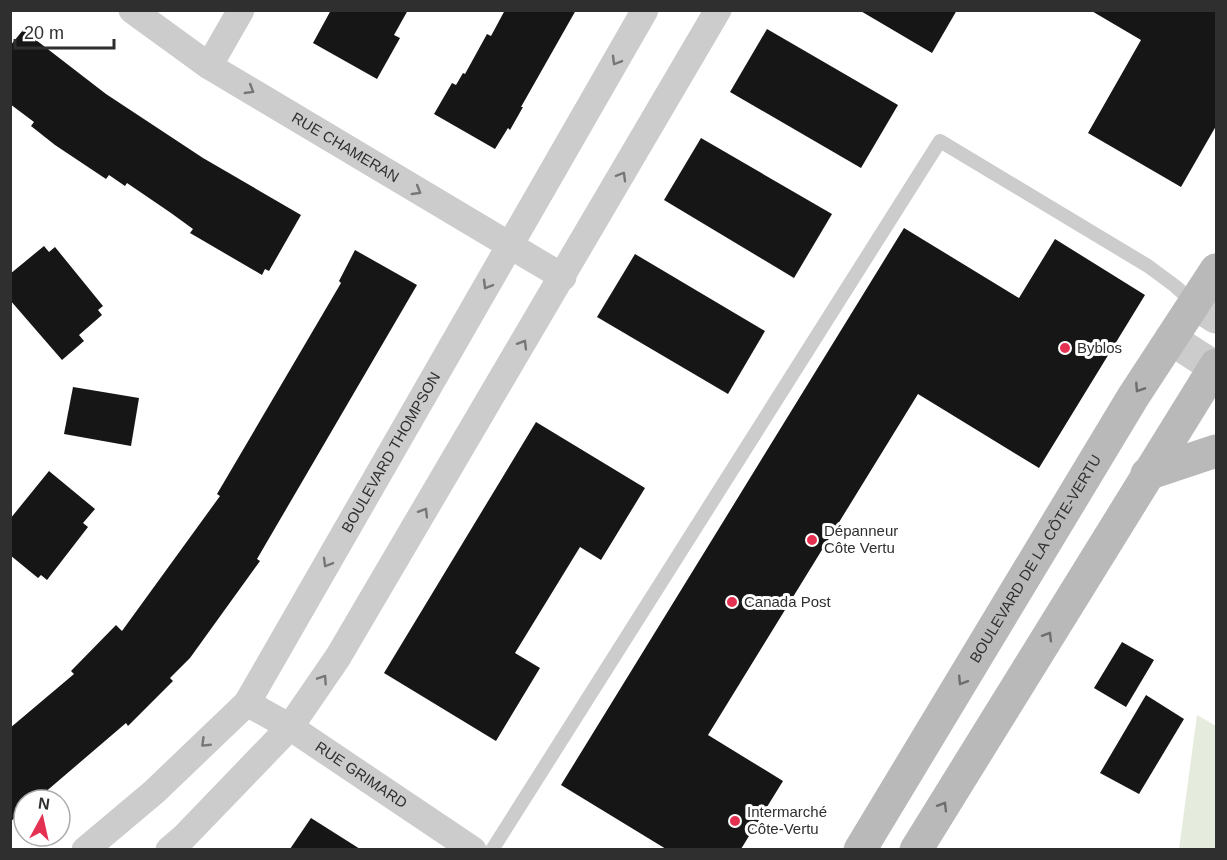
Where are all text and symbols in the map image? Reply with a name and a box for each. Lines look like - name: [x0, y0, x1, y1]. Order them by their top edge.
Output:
- scale bar: [15, 12, 114, 50]
- text: 20 m: [24, 23, 64, 43]
- one-way arrow: [611, 55, 623, 65]
- one-way arrow: [244, 83, 254, 95]
- street label: RUE CHAMERAN: [289, 108, 402, 185]
- one-way arrow: [614, 172, 626, 182]
- one-way arrow: [411, 183, 421, 195]
- one-way arrow: [483, 279, 494, 289]
- place label: Byblos: [1077, 339, 1122, 356]
- one-way arrow: [516, 340, 527, 350]
- marker: Byblos: [1058, 341, 1072, 355]
- street label: BOULEVARD THOMPSON: [338, 369, 443, 535]
- one-way arrow: [1134, 382, 1146, 392]
- street label: BOULEVARD DE LA CÔTE-VERTU: [966, 451, 1104, 666]
- one-way arrow: [416, 508, 428, 518]
- place label: Dépanneur Côte Vertu: [824, 522, 898, 556]
- marker: Dépanneur Côte Vertu: [805, 533, 819, 547]
- one-way arrow: [323, 557, 334, 567]
- place label: Canada Post: [744, 593, 832, 610]
- marker: Canada Post: [725, 595, 739, 609]
- one-way arrow: [1041, 632, 1052, 642]
- one-way arrow: [316, 675, 327, 686]
- one-way arrow: [957, 675, 969, 685]
- one-way arrow: [201, 736, 212, 747]
- street label: RUE GRIMARD: [312, 738, 411, 811]
- north arrow: [12, 788, 72, 848]
- text: N: [37, 794, 51, 813]
- one-way arrow: [935, 802, 947, 812]
- place label: Intermarché Côte-Vertu: [747, 803, 827, 837]
- marker: Intermarché Côte-Vertu: [728, 814, 742, 828]

